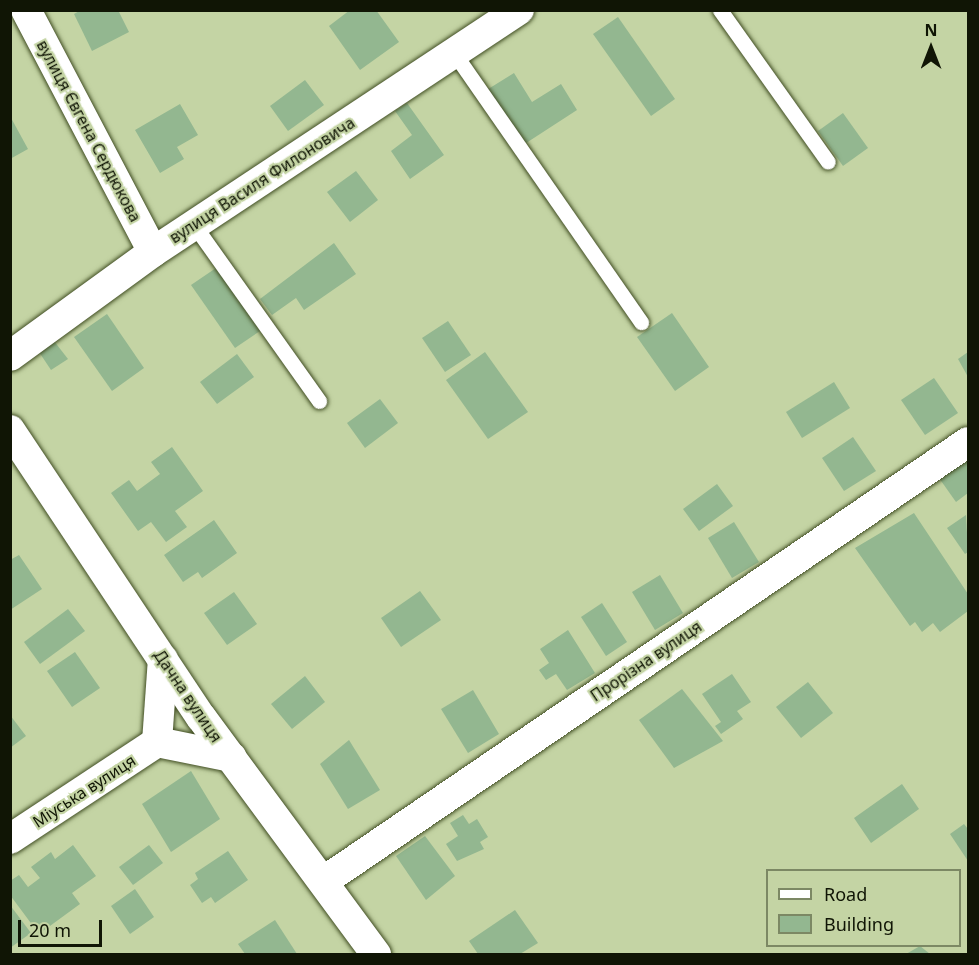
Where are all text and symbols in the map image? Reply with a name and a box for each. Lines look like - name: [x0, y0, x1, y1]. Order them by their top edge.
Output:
- north arrow: [901, 18, 961, 78]
- text: N: [924, 19, 938, 41]
- street label: вулиця Євгена Сердюкова: [33, 37, 145, 225]
- street label: вулиця Василя Филоновича: [166, 113, 358, 247]
- street label: Прорізна вулиця: [587, 617, 705, 705]
- street label: Дачна вулиця: [150, 646, 226, 746]
- street label: Міуська вулиця: [29, 751, 139, 831]
- legend: [766, 869, 961, 947]
- text: Road: [824, 882, 867, 906]
- scale bar: [21, 908, 105, 946]
- text: Building: [824, 912, 894, 936]
- text: 20 m: [29, 918, 71, 942]

